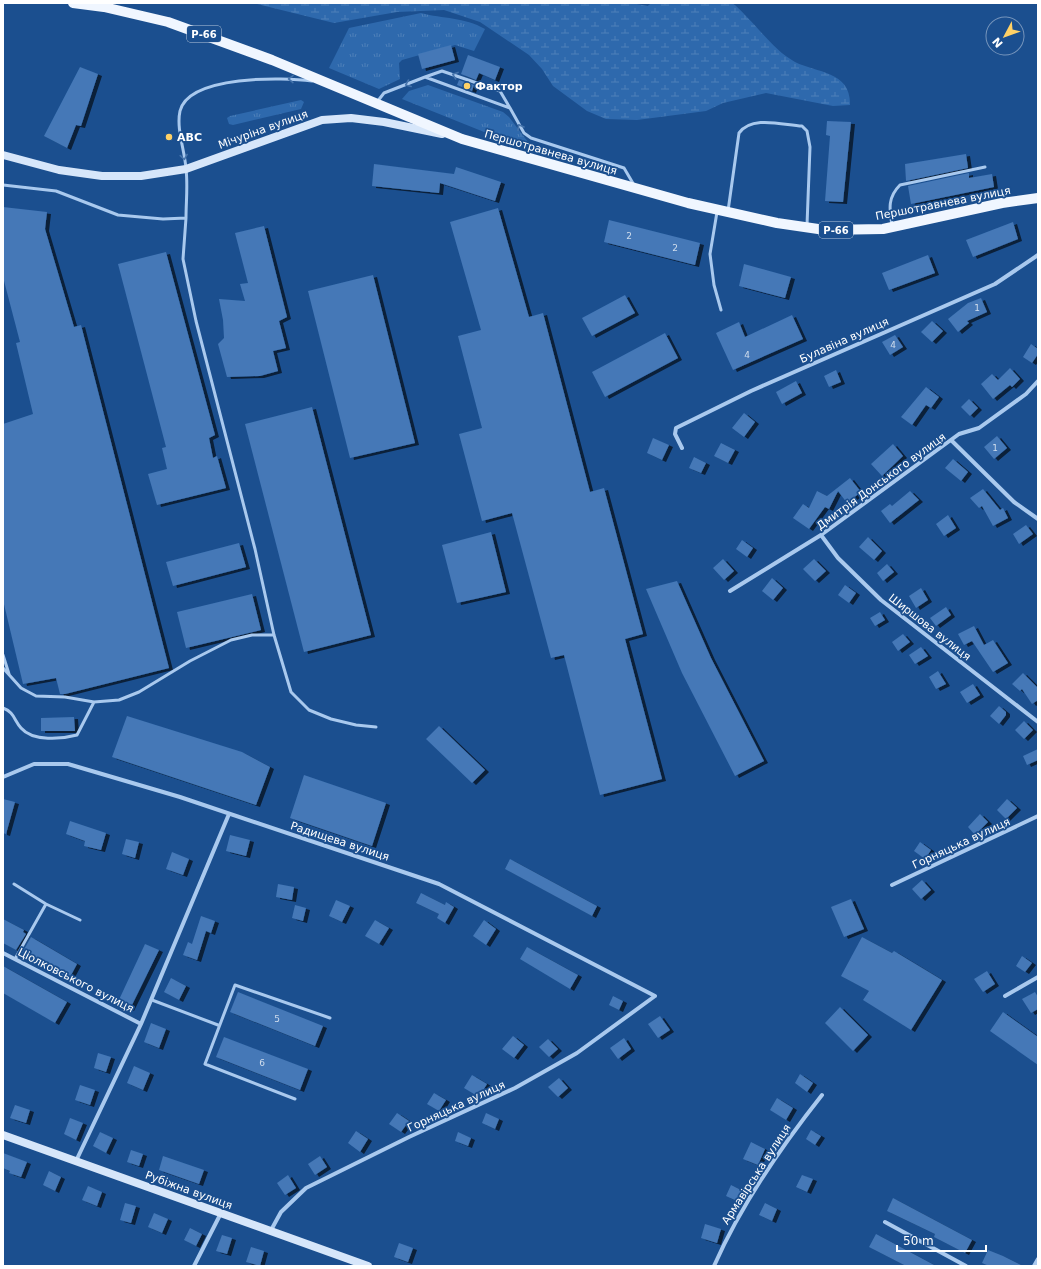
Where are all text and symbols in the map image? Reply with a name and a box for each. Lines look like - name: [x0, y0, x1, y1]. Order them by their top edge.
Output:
- north arrow: [985, 16, 1025, 56]
- road number: Р-66: [187, 26, 221, 42]
- text: N: [990, 34, 1006, 50]
- one-way arrow: [451, 72, 458, 80]
- one-way arrow: [288, 75, 294, 84]
- one-way arrow: [405, 79, 412, 87]
- place label: Фактор: [475, 80, 523, 93]
- marker: Фактор: [462, 81, 472, 91]
- street label: Мічуріна вулиця: [217, 107, 310, 152]
- one-way arrow: [518, 124, 525, 131]
- street label: Першотравнева вулиця: [483, 127, 619, 178]
- place label: ABC: [177, 131, 202, 144]
- marker: ABC: [164, 132, 174, 142]
- one-way arrow: [180, 153, 188, 160]
- street label: Першотравнева вулиця: [874, 184, 1012, 223]
- road number: Р-66: [819, 222, 853, 238]
- house number: 2: [626, 231, 632, 241]
- house number: 2: [672, 243, 678, 253]
- house number: 1: [974, 303, 980, 313]
- street label: Булавіна вулиця: [798, 315, 891, 366]
- house number: 4: [890, 340, 896, 350]
- house number: 4: [744, 350, 750, 360]
- street label: Дмитрія Донського вулиця: [814, 430, 948, 533]
- house number: 1: [992, 443, 998, 453]
- street label: Ширшова вулиця: [886, 591, 973, 664]
- street label: Горняцька вулиця: [910, 815, 1012, 872]
- street label: Радищева вулиця: [289, 819, 391, 864]
- street label: Ціолковського вулиця: [16, 946, 136, 1015]
- house number: 5: [274, 1014, 280, 1024]
- house number: 6: [259, 1058, 265, 1068]
- street label: Горняцька вулиця: [405, 1078, 507, 1135]
- street label: Армавірська вулиця: [719, 1122, 794, 1227]
- street label: Рубіжна вулиця: [144, 1169, 234, 1212]
- scale bar: [897, 1227, 986, 1253]
- text: 50 m: [903, 1234, 934, 1248]

